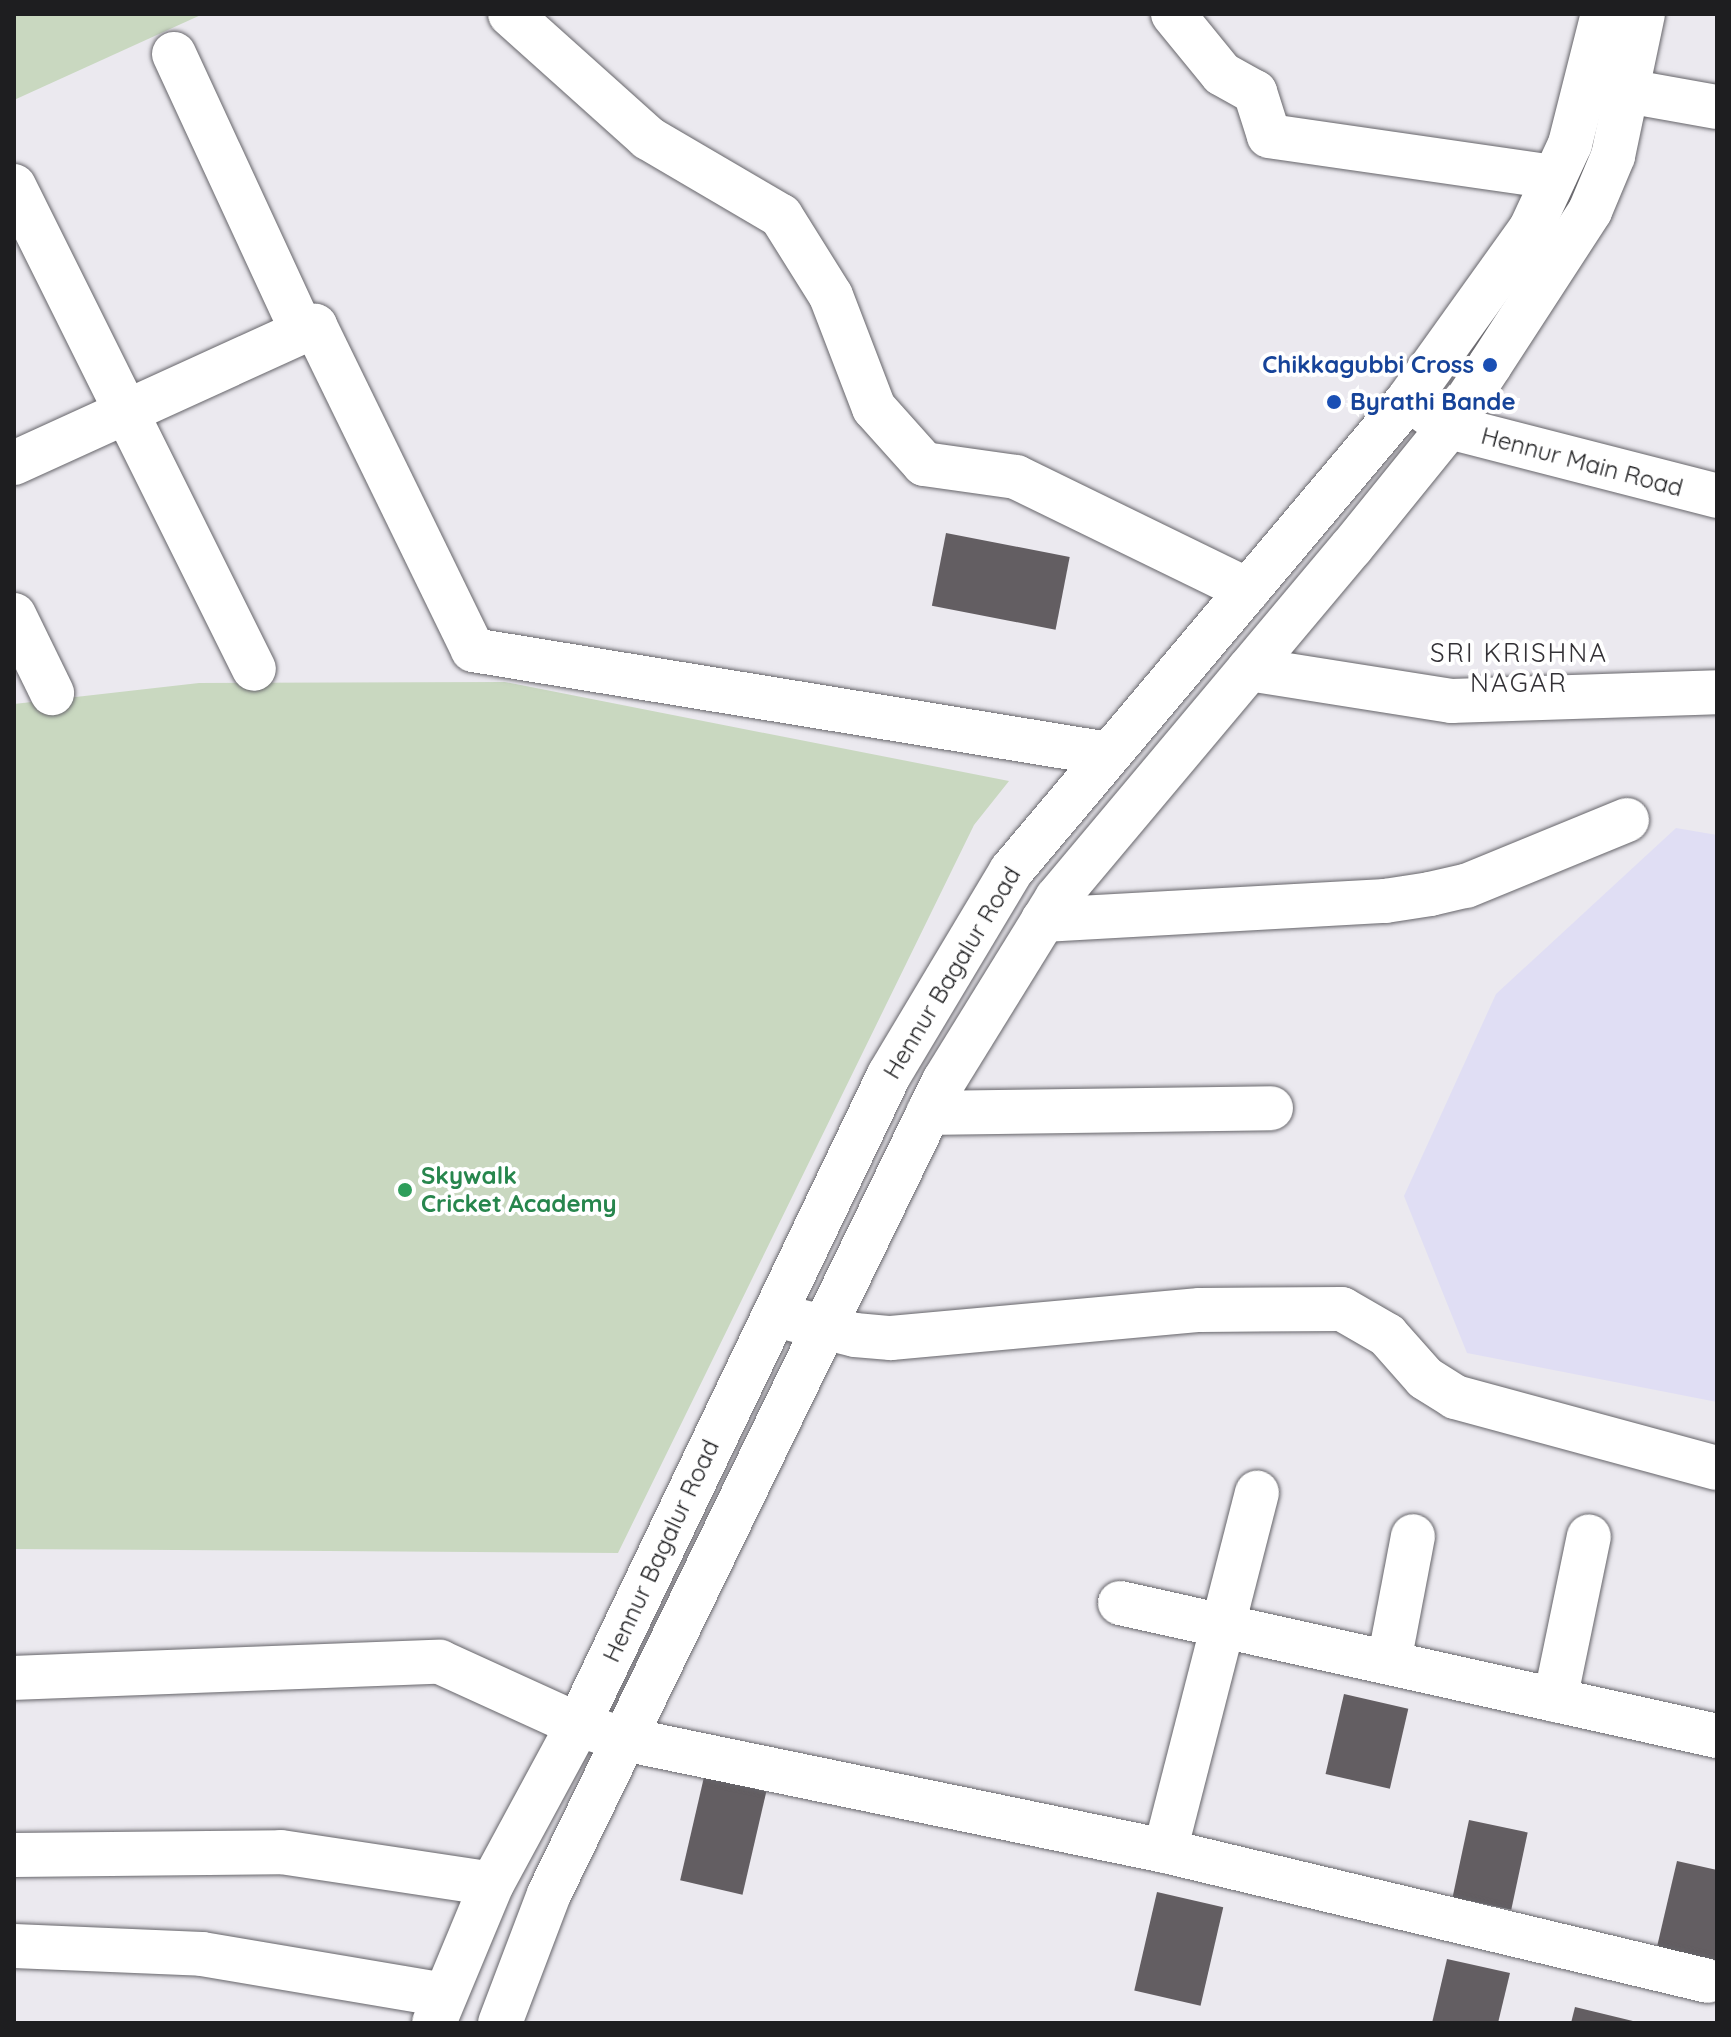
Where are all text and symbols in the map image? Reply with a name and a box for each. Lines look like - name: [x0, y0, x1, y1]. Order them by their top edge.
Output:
- place label: Chikkagubbi Cross: [1262, 351, 1474, 379]
- marker: Chikkagubbi Cross: [1481, 356, 1499, 374]
- place label: Byrathi Bande: [1350, 388, 1516, 416]
- marker: Byrathi Bande: [1325, 393, 1343, 411]
- street label: Hennur Main Road: [1478, 421, 1686, 503]
- district label: SRI KRISHNA NAGAR: [1430, 637, 1608, 698]
- street label: Hennur Bagalur Road: [877, 862, 1027, 1084]
- place label: Skywalk Cricket Academy: [421, 1162, 617, 1218]
- marker: Skywalk Cricket Academy: [396, 1181, 414, 1199]
- street label: Hennur Bagalur Road: [597, 1435, 725, 1667]

